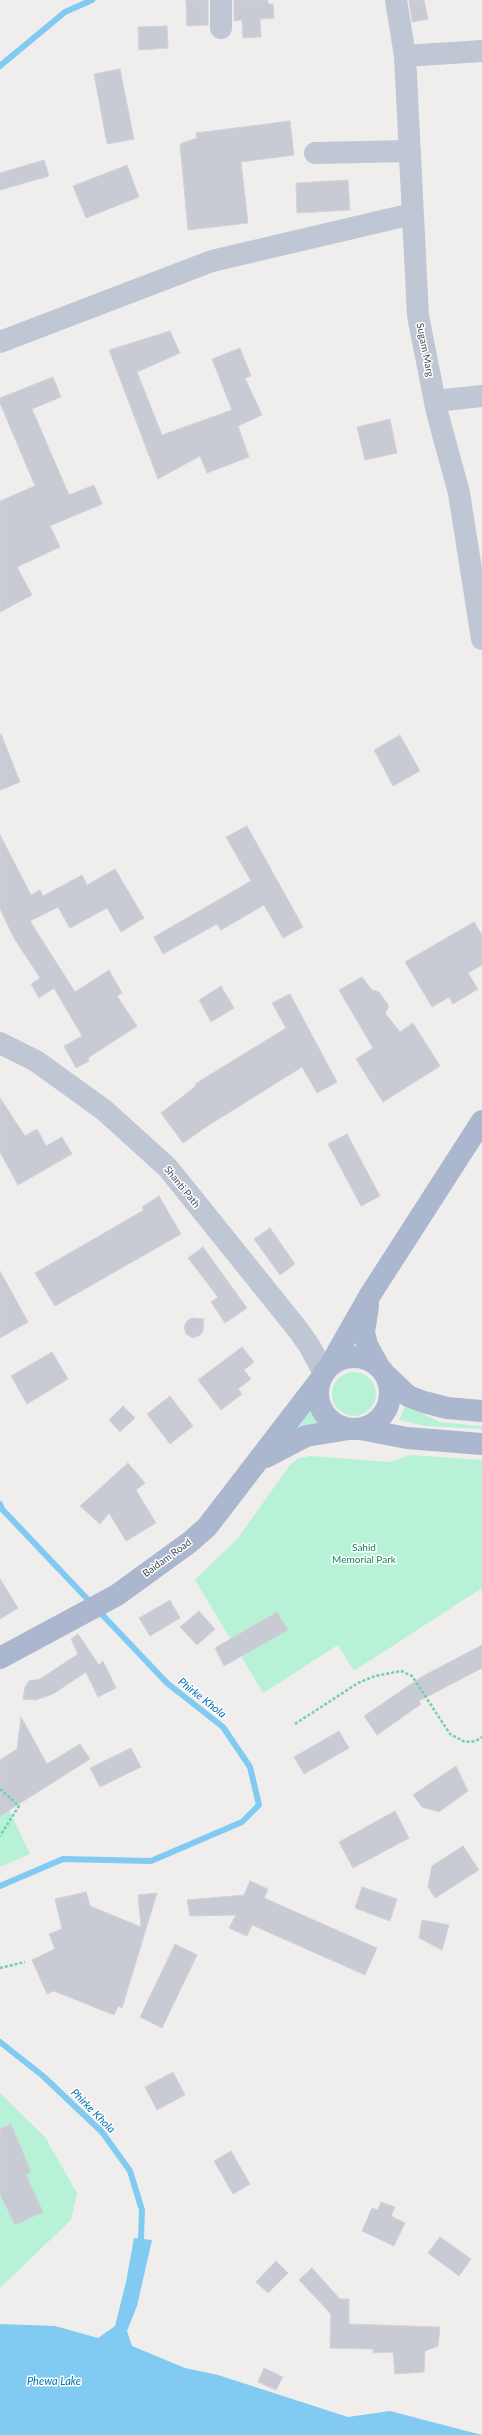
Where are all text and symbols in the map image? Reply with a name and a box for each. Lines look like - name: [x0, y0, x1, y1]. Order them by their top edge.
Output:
- street label: Sugam Marg: [414, 322, 436, 378]
- street label: Shanti Path: [162, 1164, 202, 1210]
- street label: Baidam Road: [140, 1536, 194, 1580]
- park label: Sahid Memorial Park: [332, 1542, 396, 1566]
- water label: Phirke Khola: [175, 1675, 229, 1721]
- water label: Phirke Khola: [68, 2086, 118, 2136]
- water label: Phewa Lake: [27, 2374, 81, 2388]

